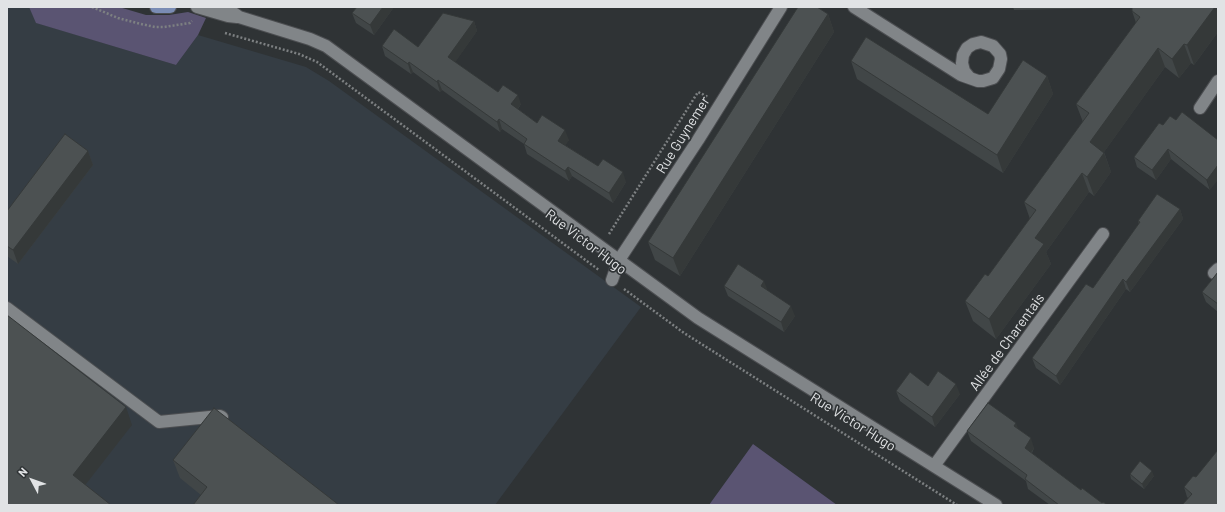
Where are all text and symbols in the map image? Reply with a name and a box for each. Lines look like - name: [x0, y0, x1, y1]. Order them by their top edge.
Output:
- street label: Rue Guynemer: [653, 93, 713, 177]
- street label: Rue Victor Hugo: [542, 206, 630, 278]
- street label: Allée de Charentais: [966, 290, 1048, 394]
- street label: Rue Victor Hugo: [807, 389, 899, 455]
- north arrow: [12, 460, 52, 500]
- text: N: [15, 465, 30, 479]

